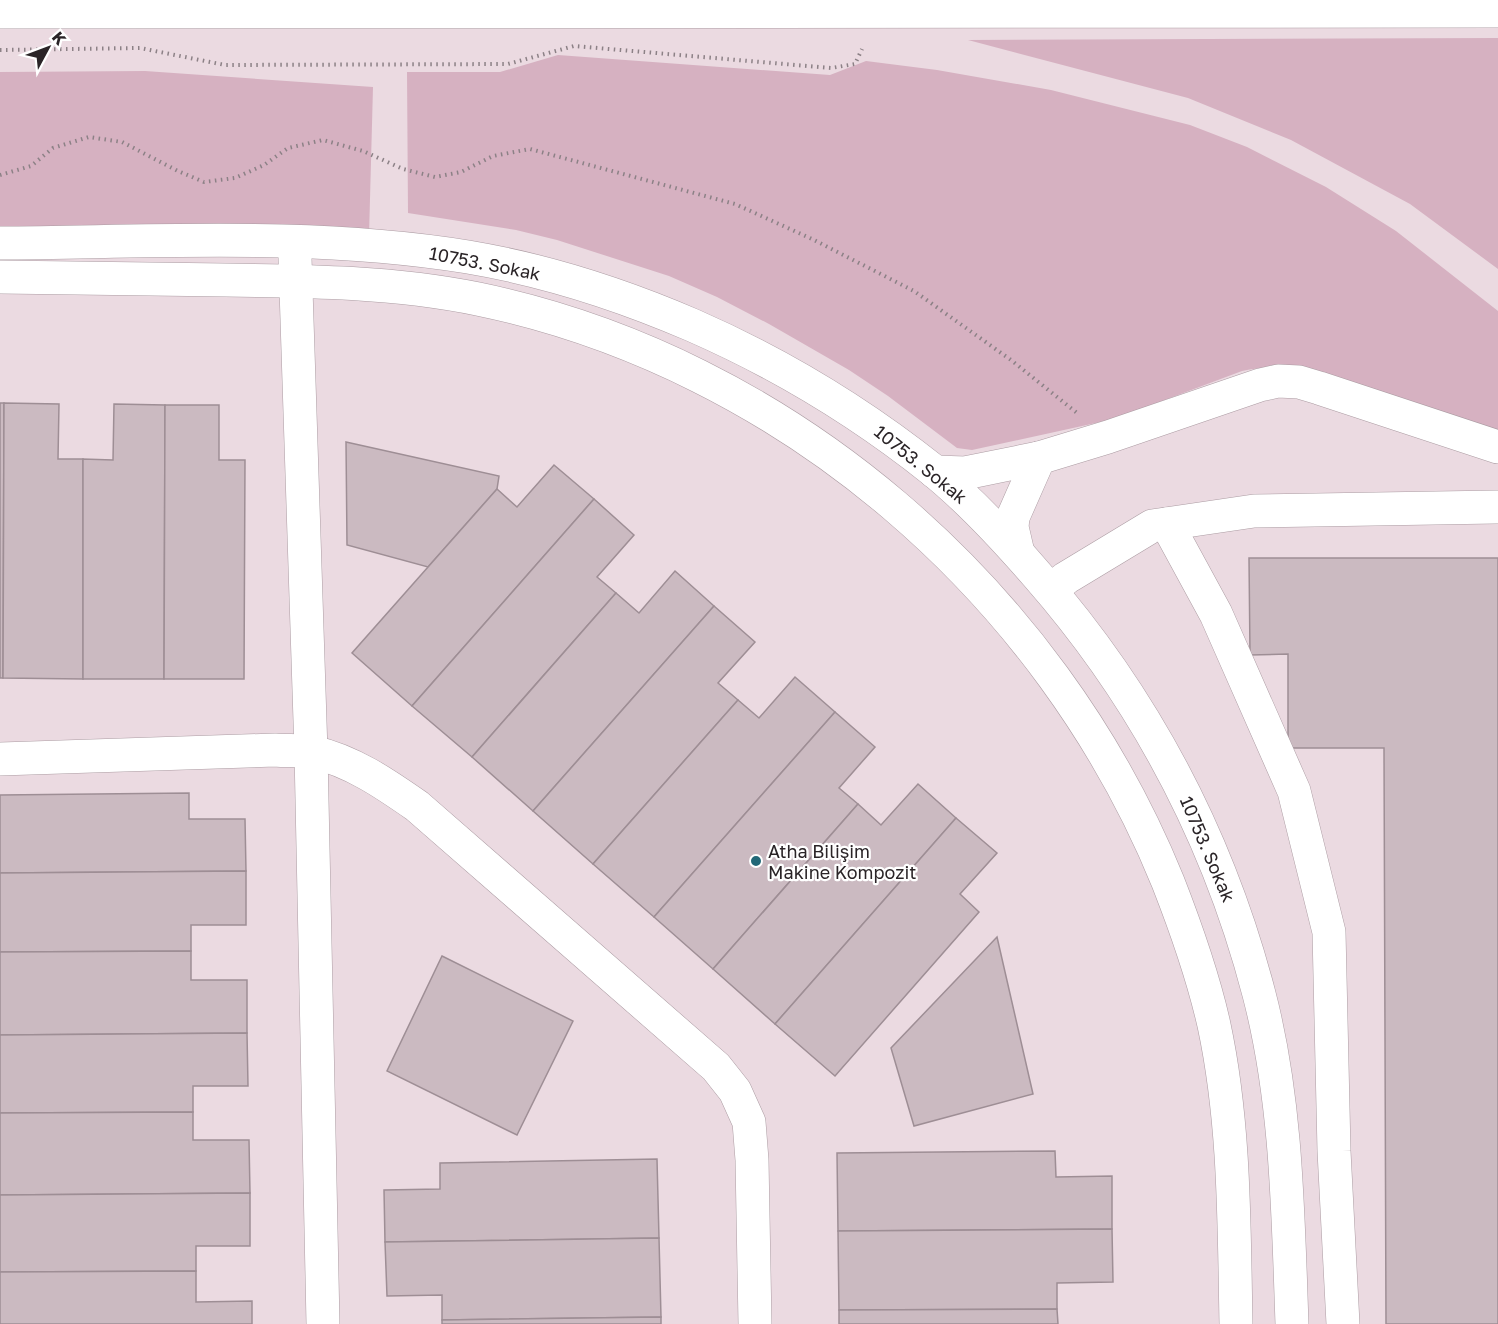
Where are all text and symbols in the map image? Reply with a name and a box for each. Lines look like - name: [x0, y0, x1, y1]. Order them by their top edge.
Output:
- north arrow: [18, 18, 78, 78]
- text: K: [48, 27, 71, 49]
- street label: 10753. Sokak: [427, 241, 543, 285]
- street label: 10753. Sokak: [870, 420, 972, 508]
- street label: 10753. Sokak: [1176, 793, 1240, 905]
- place label: Atha Bilişim Makine Kompozit: [768, 840, 917, 883]
- marker: Atha Bilişim Makine Kompozit: [749, 854, 763, 868]

